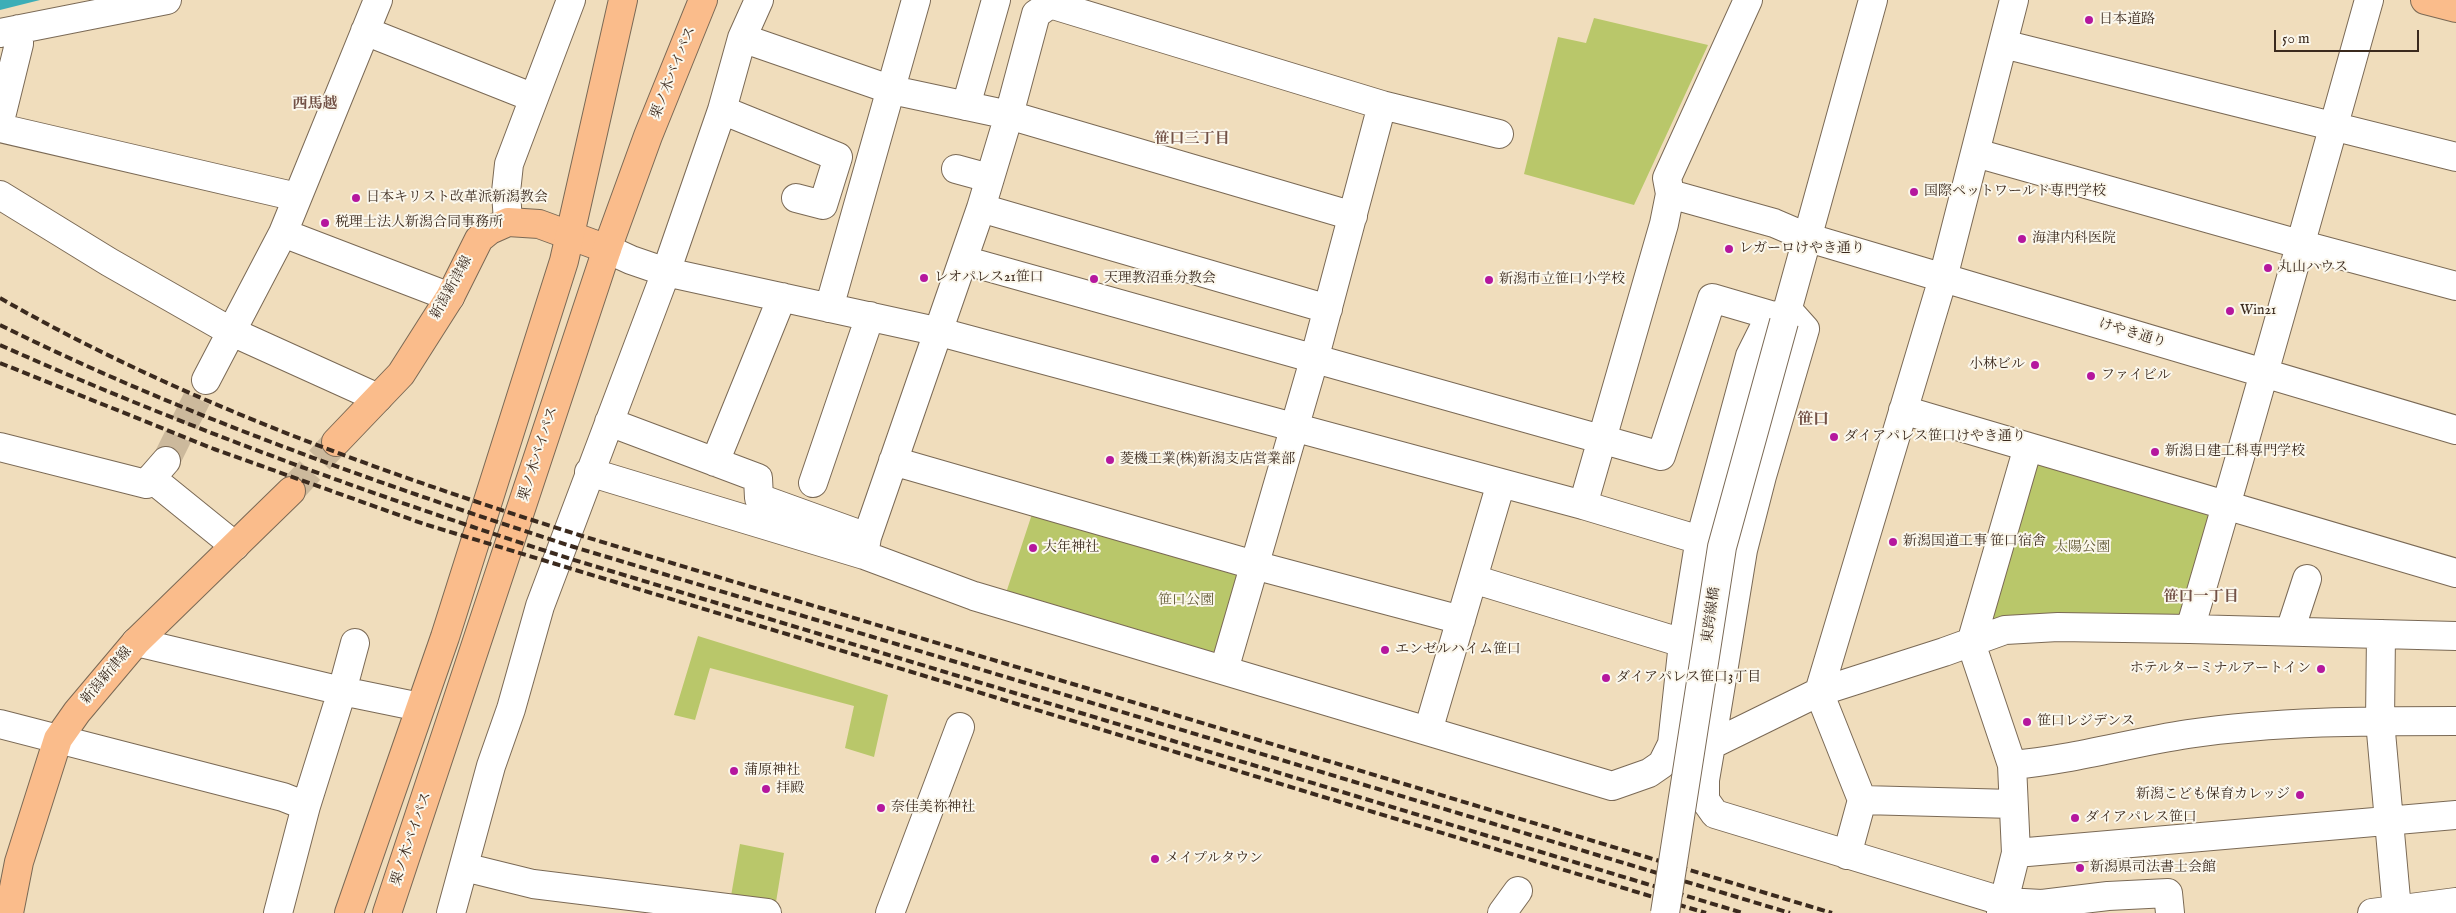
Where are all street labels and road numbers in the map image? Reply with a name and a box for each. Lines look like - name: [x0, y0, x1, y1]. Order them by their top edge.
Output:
- street label: 栗ノ木バイパス: [648, 24, 700, 122]
- street label: 新潟新津線: [428, 253, 476, 323]
- street label: けやき通り: [2096, 316, 2168, 352]
- street label: 栗ノ木バイパス: [516, 405, 562, 503]
- street label: 東跨線橋: [1700, 586, 1724, 644]
- street label: 新潟新津線: [78, 644, 136, 708]
- street label: 栗ノ木バイパス: [388, 790, 436, 888]

